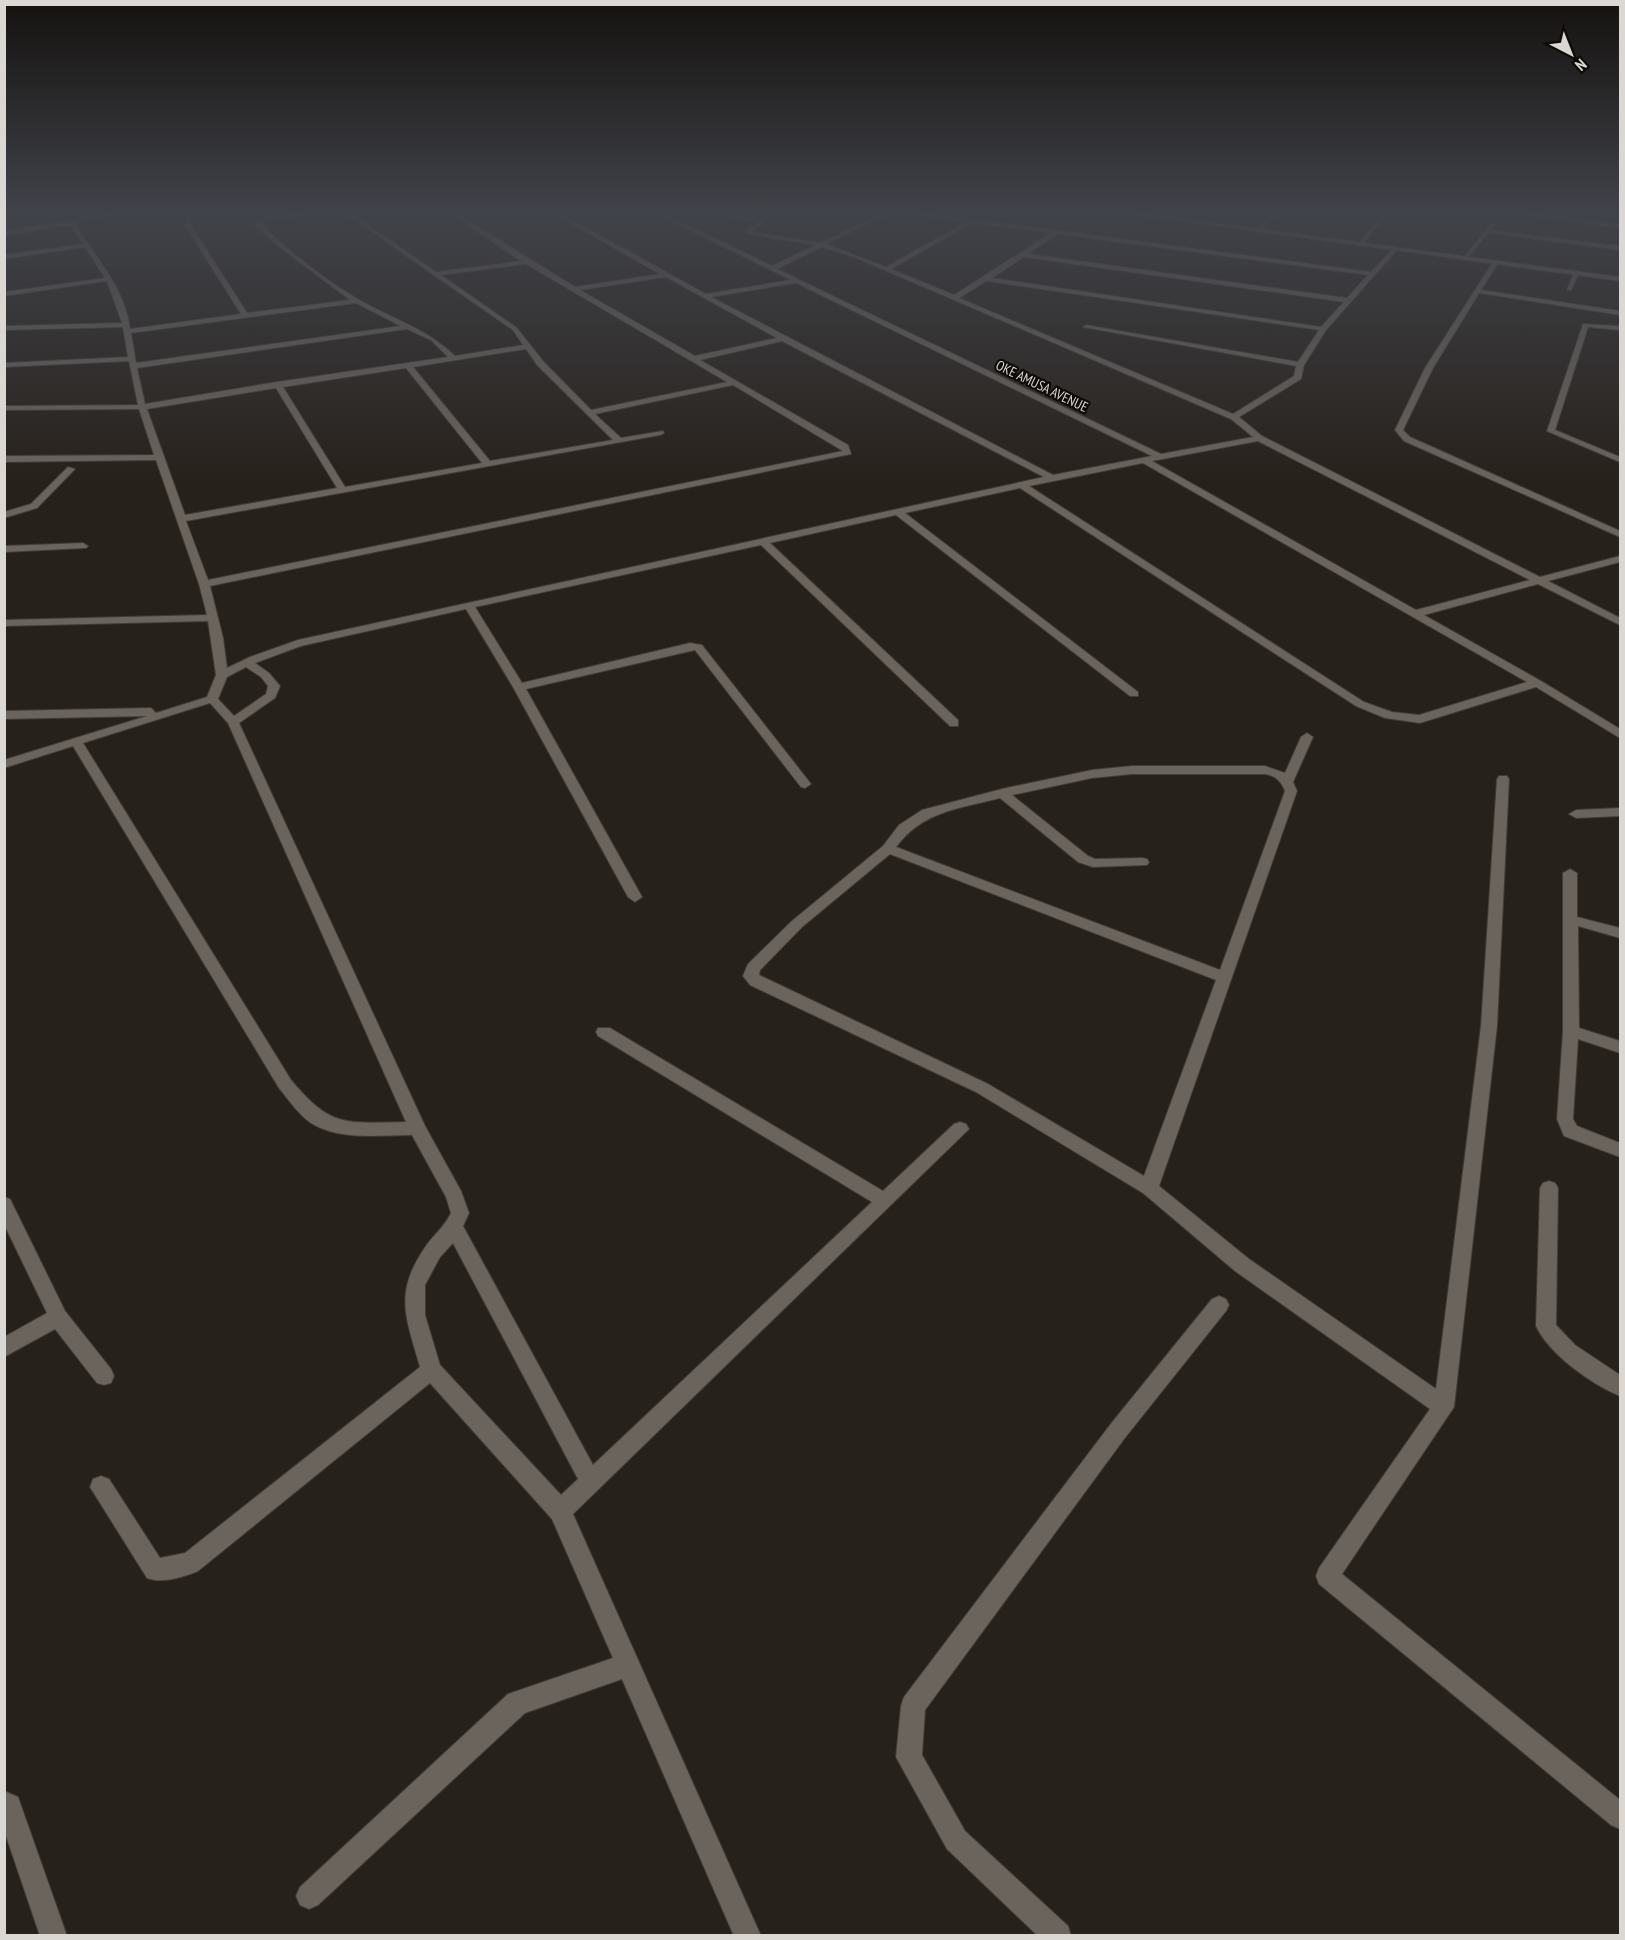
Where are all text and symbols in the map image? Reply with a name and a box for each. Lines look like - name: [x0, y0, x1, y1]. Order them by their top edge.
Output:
- north arrow: [1541, 24, 1601, 84]
- text: N: [1571, 55, 1591, 75]
- street label: OKE AMUSA AVENUE: [993, 356, 1091, 416]

